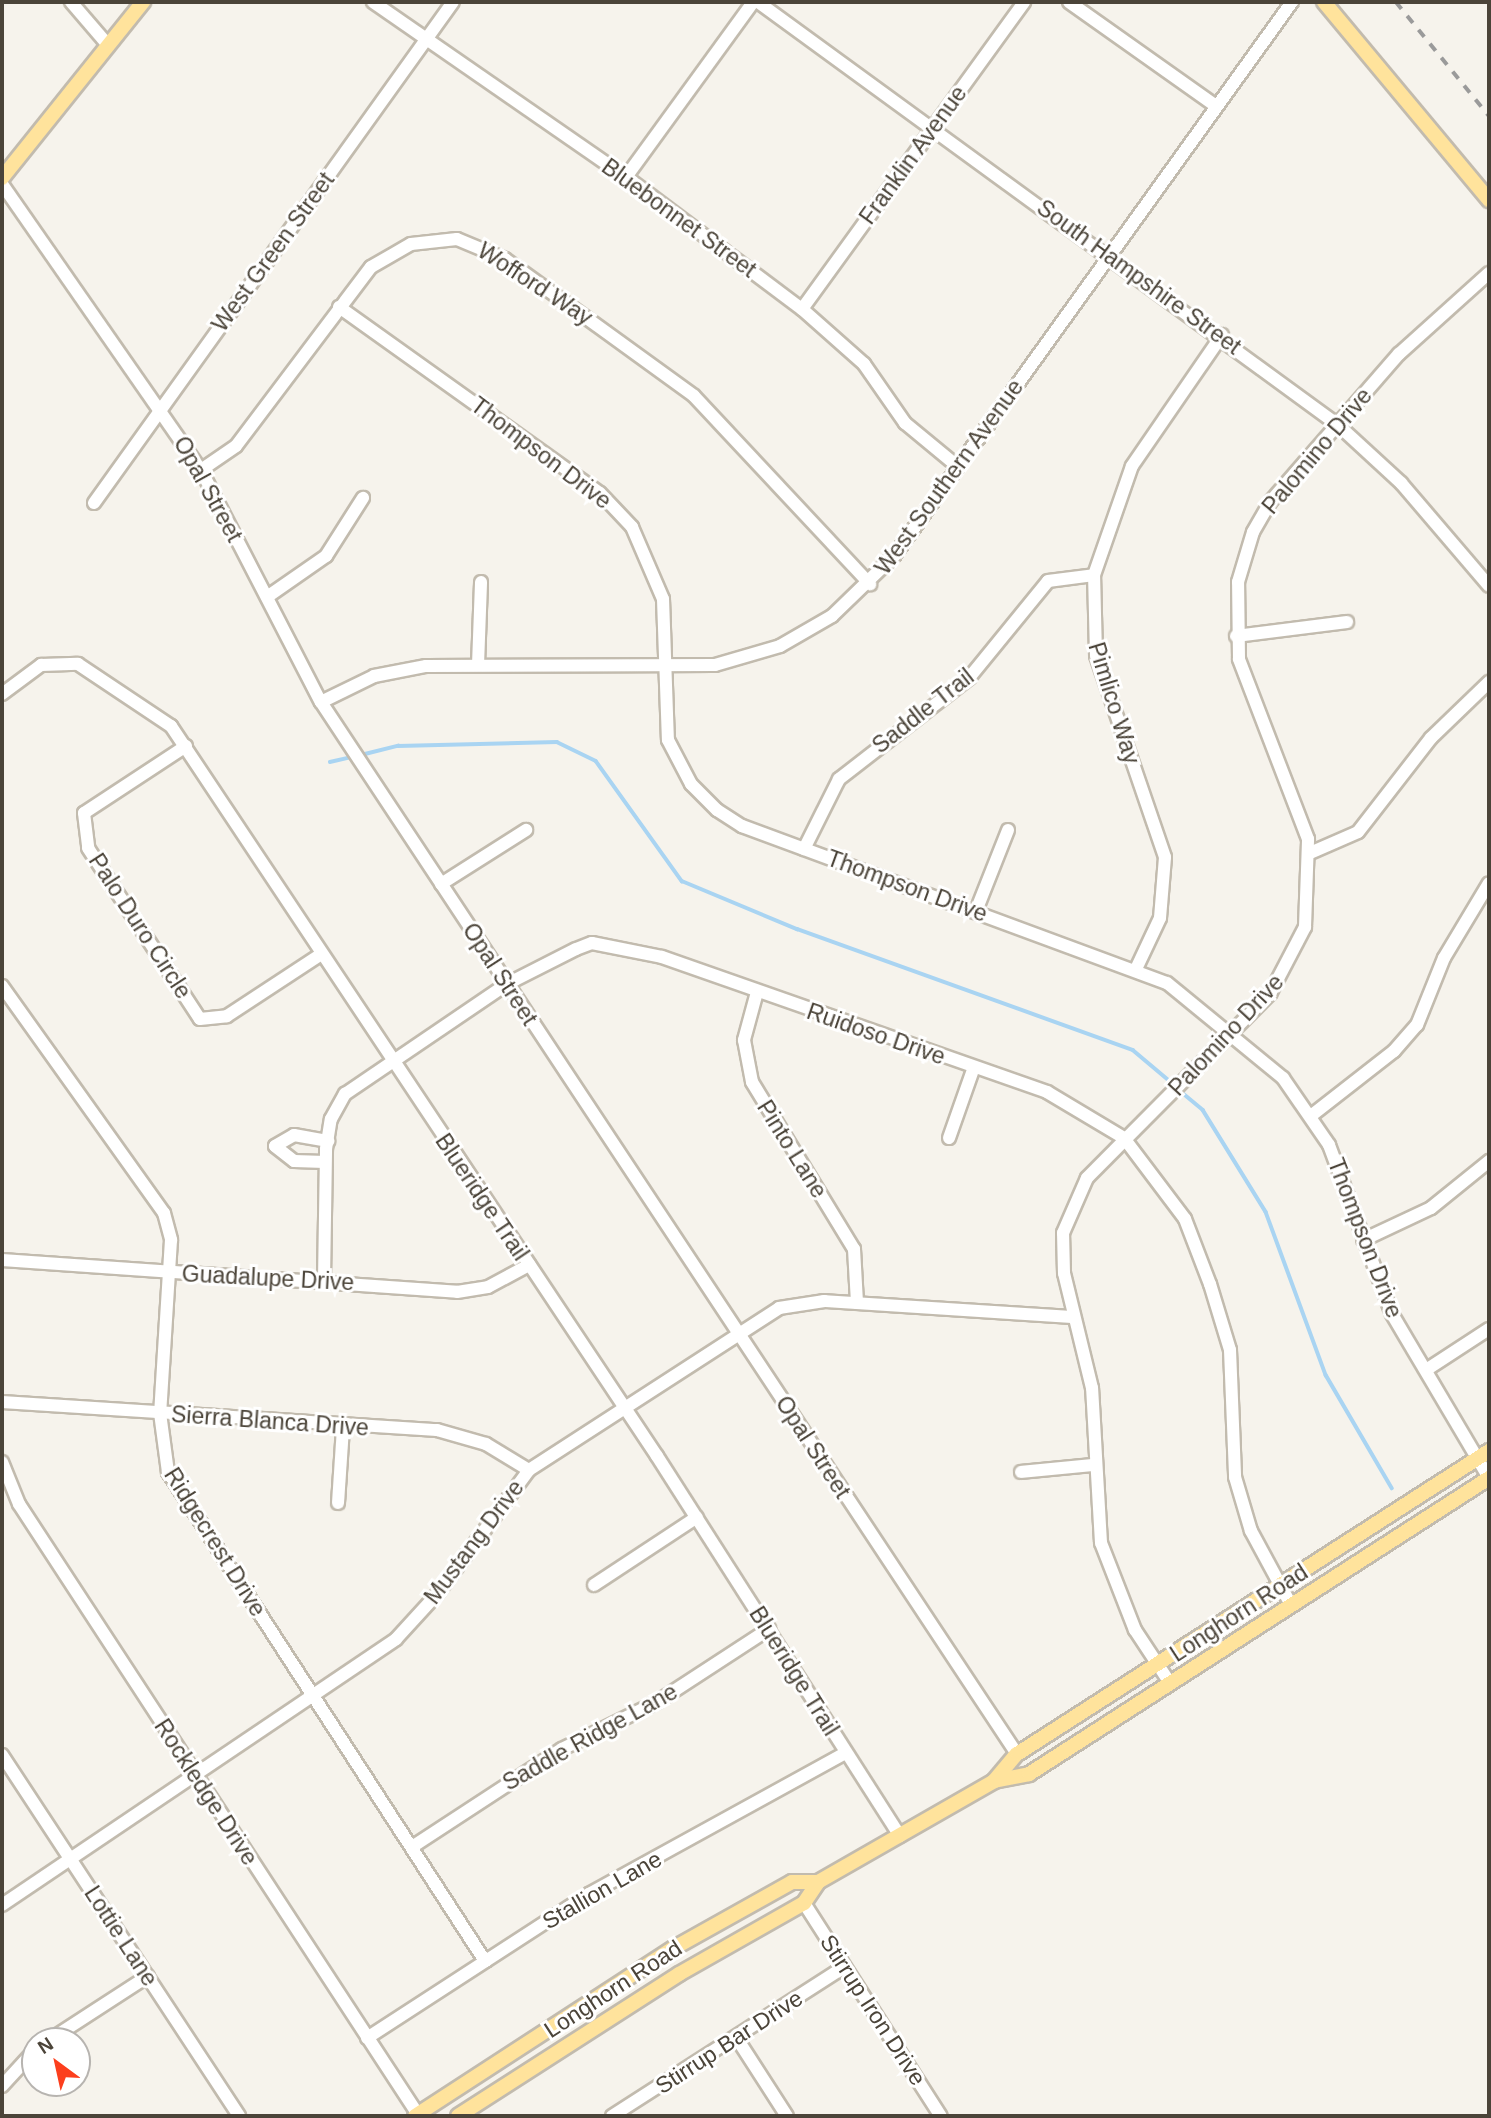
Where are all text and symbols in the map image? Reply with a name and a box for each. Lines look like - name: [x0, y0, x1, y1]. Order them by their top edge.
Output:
- street label: Franklin Avenue: [853, 80, 973, 230]
- street label: Bluebonnet Street: [596, 153, 762, 283]
- street label: West Green Street: [206, 167, 340, 337]
- street label: South Hampshire Street: [1032, 194, 1246, 360]
- street label: Wofford Way: [472, 237, 598, 331]
- street label: West Southern Avenue: [869, 374, 1029, 580]
- street label: Palomino Drive: [1256, 382, 1378, 520]
- street label: Thompson Drive: [465, 391, 617, 515]
- street label: Opal Street: [168, 431, 248, 547]
- street label: Pimlico Way: [1082, 639, 1146, 767]
- street label: Saddle Trail: [866, 663, 980, 759]
- street label: Thompson Drive: [823, 844, 991, 928]
- street label: Palo Duro Circle: [83, 848, 197, 1004]
- street label: Opal Street: [457, 918, 543, 1030]
- street label: Palomino Drive: [1163, 969, 1289, 1101]
- street label: Ruidoso Drive: [803, 997, 949, 1071]
- street label: Pinto Lane: [751, 1095, 833, 1203]
- street label: Blueridge Trail: [429, 1128, 535, 1266]
- street label: Thompson Drive: [1322, 1154, 1408, 1322]
- street label: Guadalupe Drive: [181, 1260, 355, 1296]
- street label: Opal Street: [770, 1391, 856, 1503]
- street label: Sierra Blanca Drive: [170, 1400, 370, 1442]
- street label: Ridgecrest Drive: [158, 1463, 272, 1621]
- street label: Mustang Drive: [418, 1474, 530, 1610]
- street label: Longhorn Road: [1165, 1558, 1313, 1668]
- street label: Blueridge Trail: [743, 1601, 845, 1741]
- street label: Saddle Ridge Lane: [498, 1678, 682, 1796]
- street label: Rockledge Drive: [148, 1714, 264, 1870]
- street label: Stallion Lane: [538, 1845, 666, 1935]
- street label: Lottie Lane: [78, 1881, 164, 1991]
- street label: Stirrup Iron Drive: [814, 1930, 932, 2090]
- street label: Longhorn Road: [539, 1934, 687, 2044]
- street label: Stirrup Bar Drive: [650, 1984, 808, 2100]
- north arrow: [21, 2027, 91, 2097]
- text: N: [34, 2033, 57, 2058]

